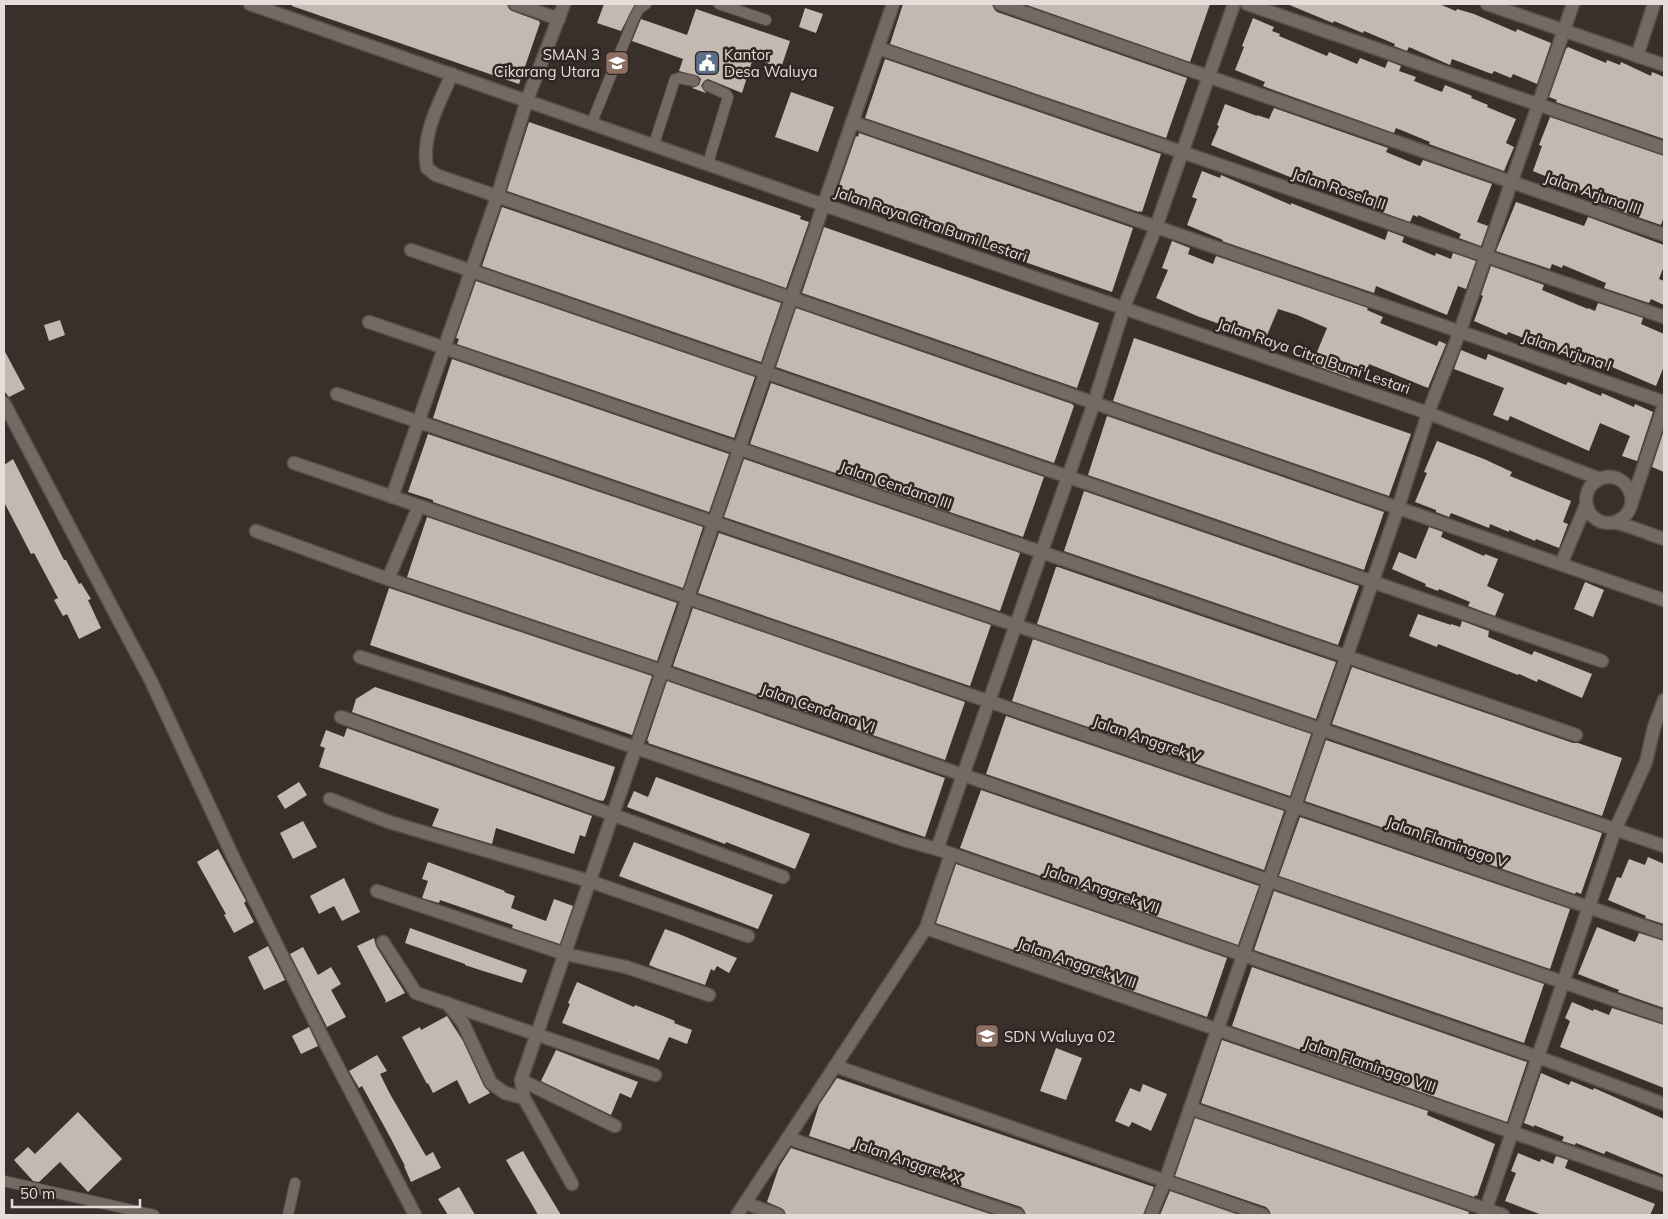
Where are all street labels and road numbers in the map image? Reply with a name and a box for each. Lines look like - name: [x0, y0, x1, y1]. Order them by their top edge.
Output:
- street label: Jalan Rosela II: [1290, 164, 1388, 214]
- street label: Jalan Arjuna III: [1542, 168, 1644, 218]
- street label: Jalan Raya Citra Bumi Lestari: [832, 182, 1030, 266]
- street label: Jalan Raya Citra Bumi Lestari: [1215, 314, 1413, 398]
- street label: Jalan Arjuna I: [1520, 327, 1614, 375]
- street label: Jalan Cendana III: [837, 457, 955, 513]
- street label: Jalan Cendana VI: [758, 679, 878, 737]
- street label: Jalan Anggrek V: [1091, 712, 1204, 767]
- street label: Jalan Flaminggo V: [1384, 812, 1511, 872]
- street label: Jalan Anggrek VII: [1042, 860, 1162, 918]
- street label: Jalan Anggrek VIII: [1015, 934, 1139, 992]
- street label: Jalan Flaminggo VIII: [1301, 1033, 1439, 1097]
- street label: Jalan Anggrek X: [852, 1134, 964, 1188]

